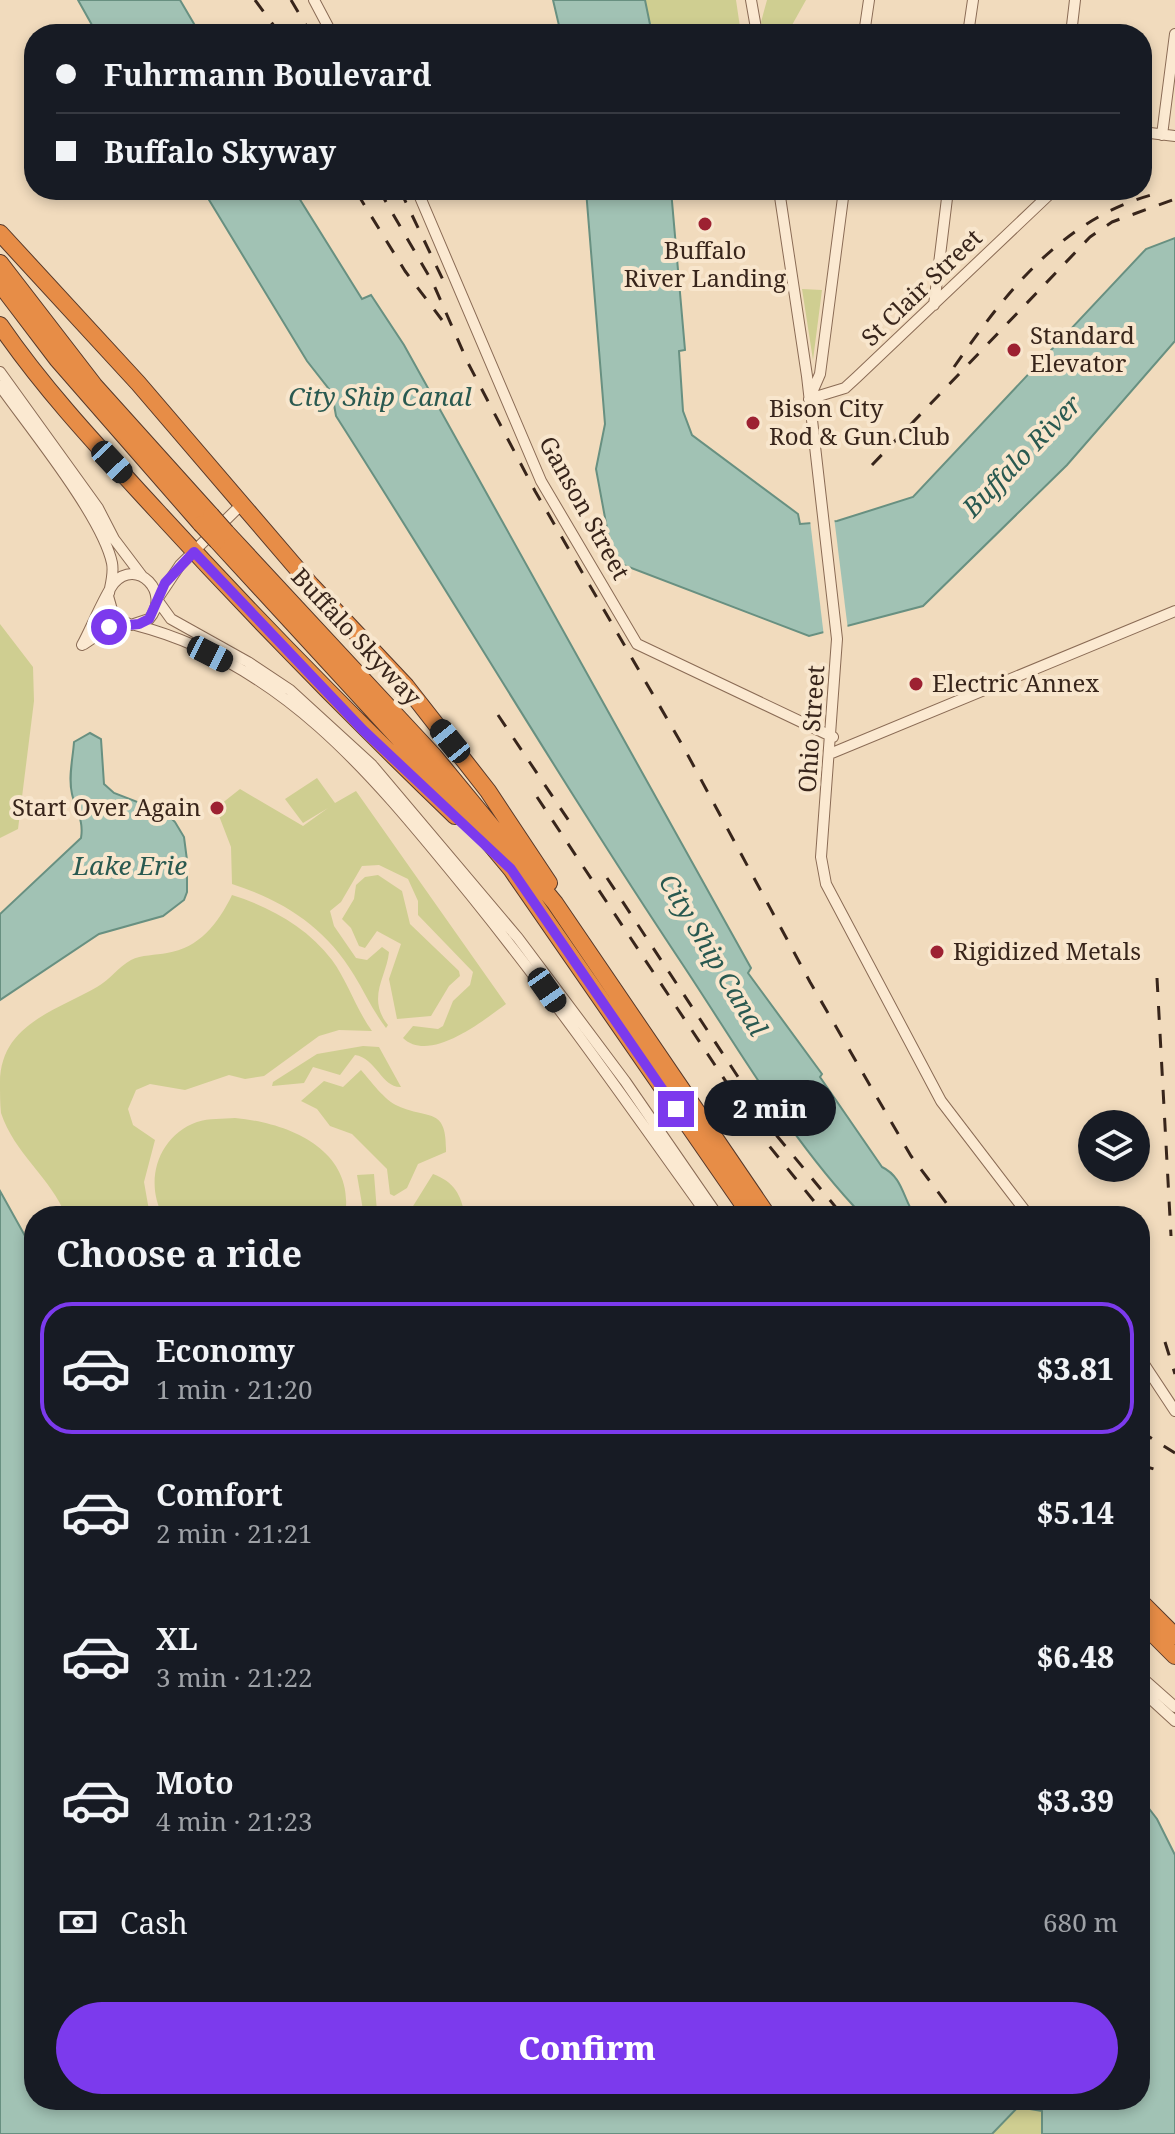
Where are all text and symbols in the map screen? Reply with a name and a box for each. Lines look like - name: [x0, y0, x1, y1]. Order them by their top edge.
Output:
- text: Fuhrmann Boulevard: [104, 54, 431, 95]
- text: Buffalo Skyway: [104, 131, 336, 172]
- marker: Buffalo River Landing: [696, 215, 714, 233]
- street label: St Clair Street: [854, 221, 988, 353]
- place label: Buffalo River Landing: [624, 233, 786, 294]
- place label: Standard Elevator: [1030, 318, 1135, 379]
- marker: Standard Elevator: [1005, 341, 1023, 359]
- water label: City Ship Canal: [288, 378, 472, 414]
- water label: Buffalo River: [953, 386, 1089, 525]
- place label: Bison City Rod & Gun Club: [769, 391, 950, 452]
- marker: Bison City Rod & Gun Club: [744, 414, 762, 432]
- street label: Ganson Street: [532, 430, 638, 585]
- car: [87, 436, 137, 488]
- street label: Buffalo Skyway: [285, 560, 430, 712]
- route start: [91, 609, 127, 645]
- car: [183, 632, 237, 676]
- street label: Ohio Street: [790, 664, 831, 794]
- place label: Electric Annex: [932, 666, 1099, 699]
- marker: Electric Annex: [907, 675, 925, 693]
- car: [426, 715, 474, 767]
- place label: Start Over Again: [12, 790, 201, 823]
- marker: Start Over Again: [208, 799, 226, 817]
- water label: Lake Erie: [72, 847, 187, 883]
- water label: City Ship Canal: [651, 867, 777, 1042]
- place label: Rigidized Metals: [953, 934, 1141, 967]
- marker: Rigidized Metals: [928, 943, 946, 961]
- car: [523, 963, 571, 1017]
- callout: 2 min: [704, 1081, 836, 1137]
- text: 2 min: [733, 1090, 807, 1126]
- route end: [658, 1091, 694, 1127]
- map controls: [1078, 1110, 1150, 1182]
- button: layers: [1078, 1110, 1150, 1182]
- text: Choose a ride: [56, 1229, 302, 1278]
- text: Economy: [156, 1330, 295, 1371]
- icon: car: [60, 1332, 132, 1404]
- text: $3.81: [1037, 1348, 1114, 1389]
- text: 1 min · 21:20: [156, 1371, 313, 1407]
- text: Comfort: [156, 1474, 283, 1515]
- icon: car: [60, 1476, 132, 1548]
- text: $5.14: [1037, 1492, 1114, 1533]
- text: 2 min · 21:21: [156, 1515, 313, 1551]
- text: XL: [156, 1618, 198, 1659]
- icon: car: [60, 1620, 132, 1692]
- text: $6.48: [1037, 1636, 1114, 1677]
- text: 3 min · 21:22: [156, 1659, 313, 1695]
- text: Moto: [156, 1762, 234, 1803]
- icon: car: [60, 1764, 132, 1836]
- text: $3.39: [1037, 1780, 1114, 1821]
- text: 4 min · 21:23: [156, 1803, 313, 1839]
- icon: cash: [56, 1900, 100, 1944]
- text: Cash: [120, 1902, 188, 1943]
- text: 680 m: [1043, 1904, 1118, 1940]
- button: Confirm: [56, 2002, 1118, 2094]

